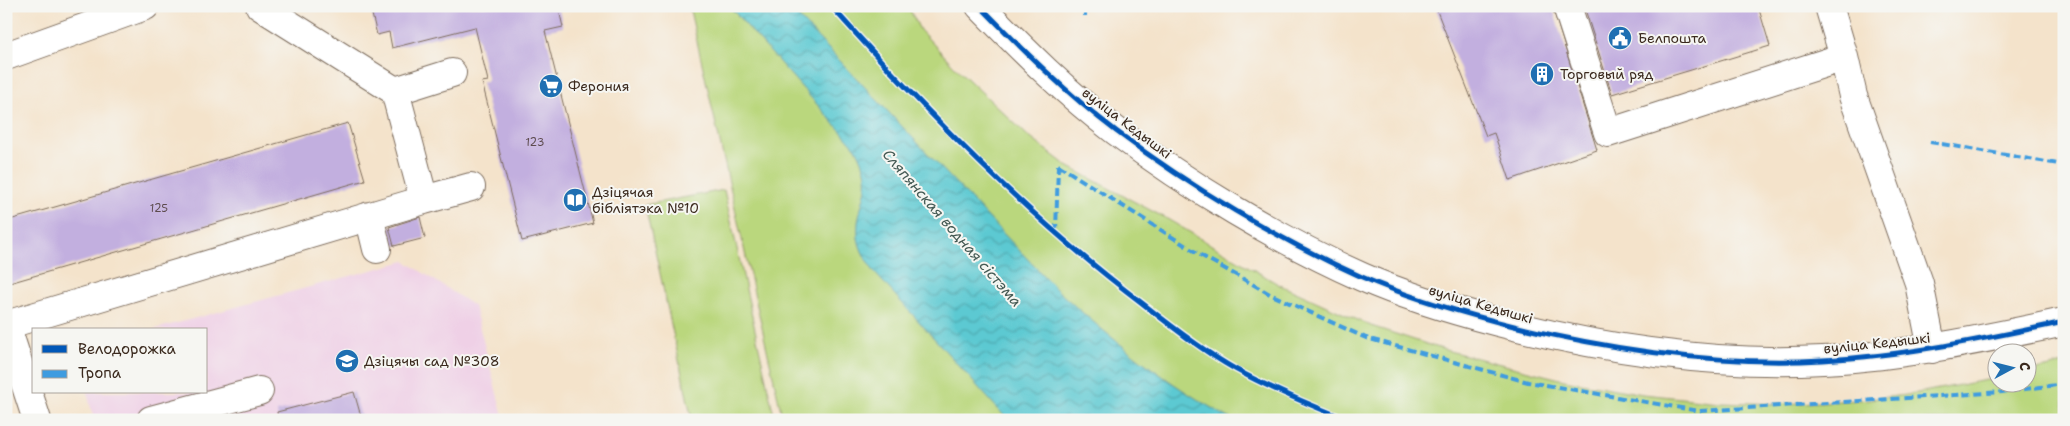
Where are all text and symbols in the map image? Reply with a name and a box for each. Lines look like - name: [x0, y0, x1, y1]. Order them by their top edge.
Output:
- public building icon: Белпошта: [1607, 25, 1633, 51]
- place label: Белпошта: [1638, 29, 1707, 47]
- building icon: Торговый ряд: [1529, 61, 1555, 87]
- place label: Торговый ряд: [1560, 65, 1654, 83]
- supermarket icon: Ферония: [538, 73, 564, 99]
- place label: Ферония: [568, 77, 629, 95]
- street label: вуліца Кедышкі: [1079, 83, 1175, 163]
- house number: 123: [526, 135, 544, 150]
- water label: Сляпянская водная сістэма: [878, 145, 1026, 311]
- place label: Дзіцячая бібліятэка №10: [592, 183, 699, 217]
- library icon: Дзіцячая бібліятэка №10: [562, 187, 588, 213]
- house number: 125: [150, 201, 168, 216]
- street label: вуліца Кедышкі: [1427, 281, 1535, 327]
- legend: [32, 328, 208, 394]
- street label: вуліца Кедышкі: [1823, 328, 1931, 358]
- text: Велодорожка: [78, 339, 177, 359]
- north arrow: [1988, 344, 2038, 394]
- school or university icon: Дзіцячы сад №308: [334, 348, 360, 374]
- place label: Дзіцячы сад №308: [364, 352, 499, 370]
- text: С: [2015, 361, 2034, 372]
- text: Тропа: [78, 363, 122, 383]

